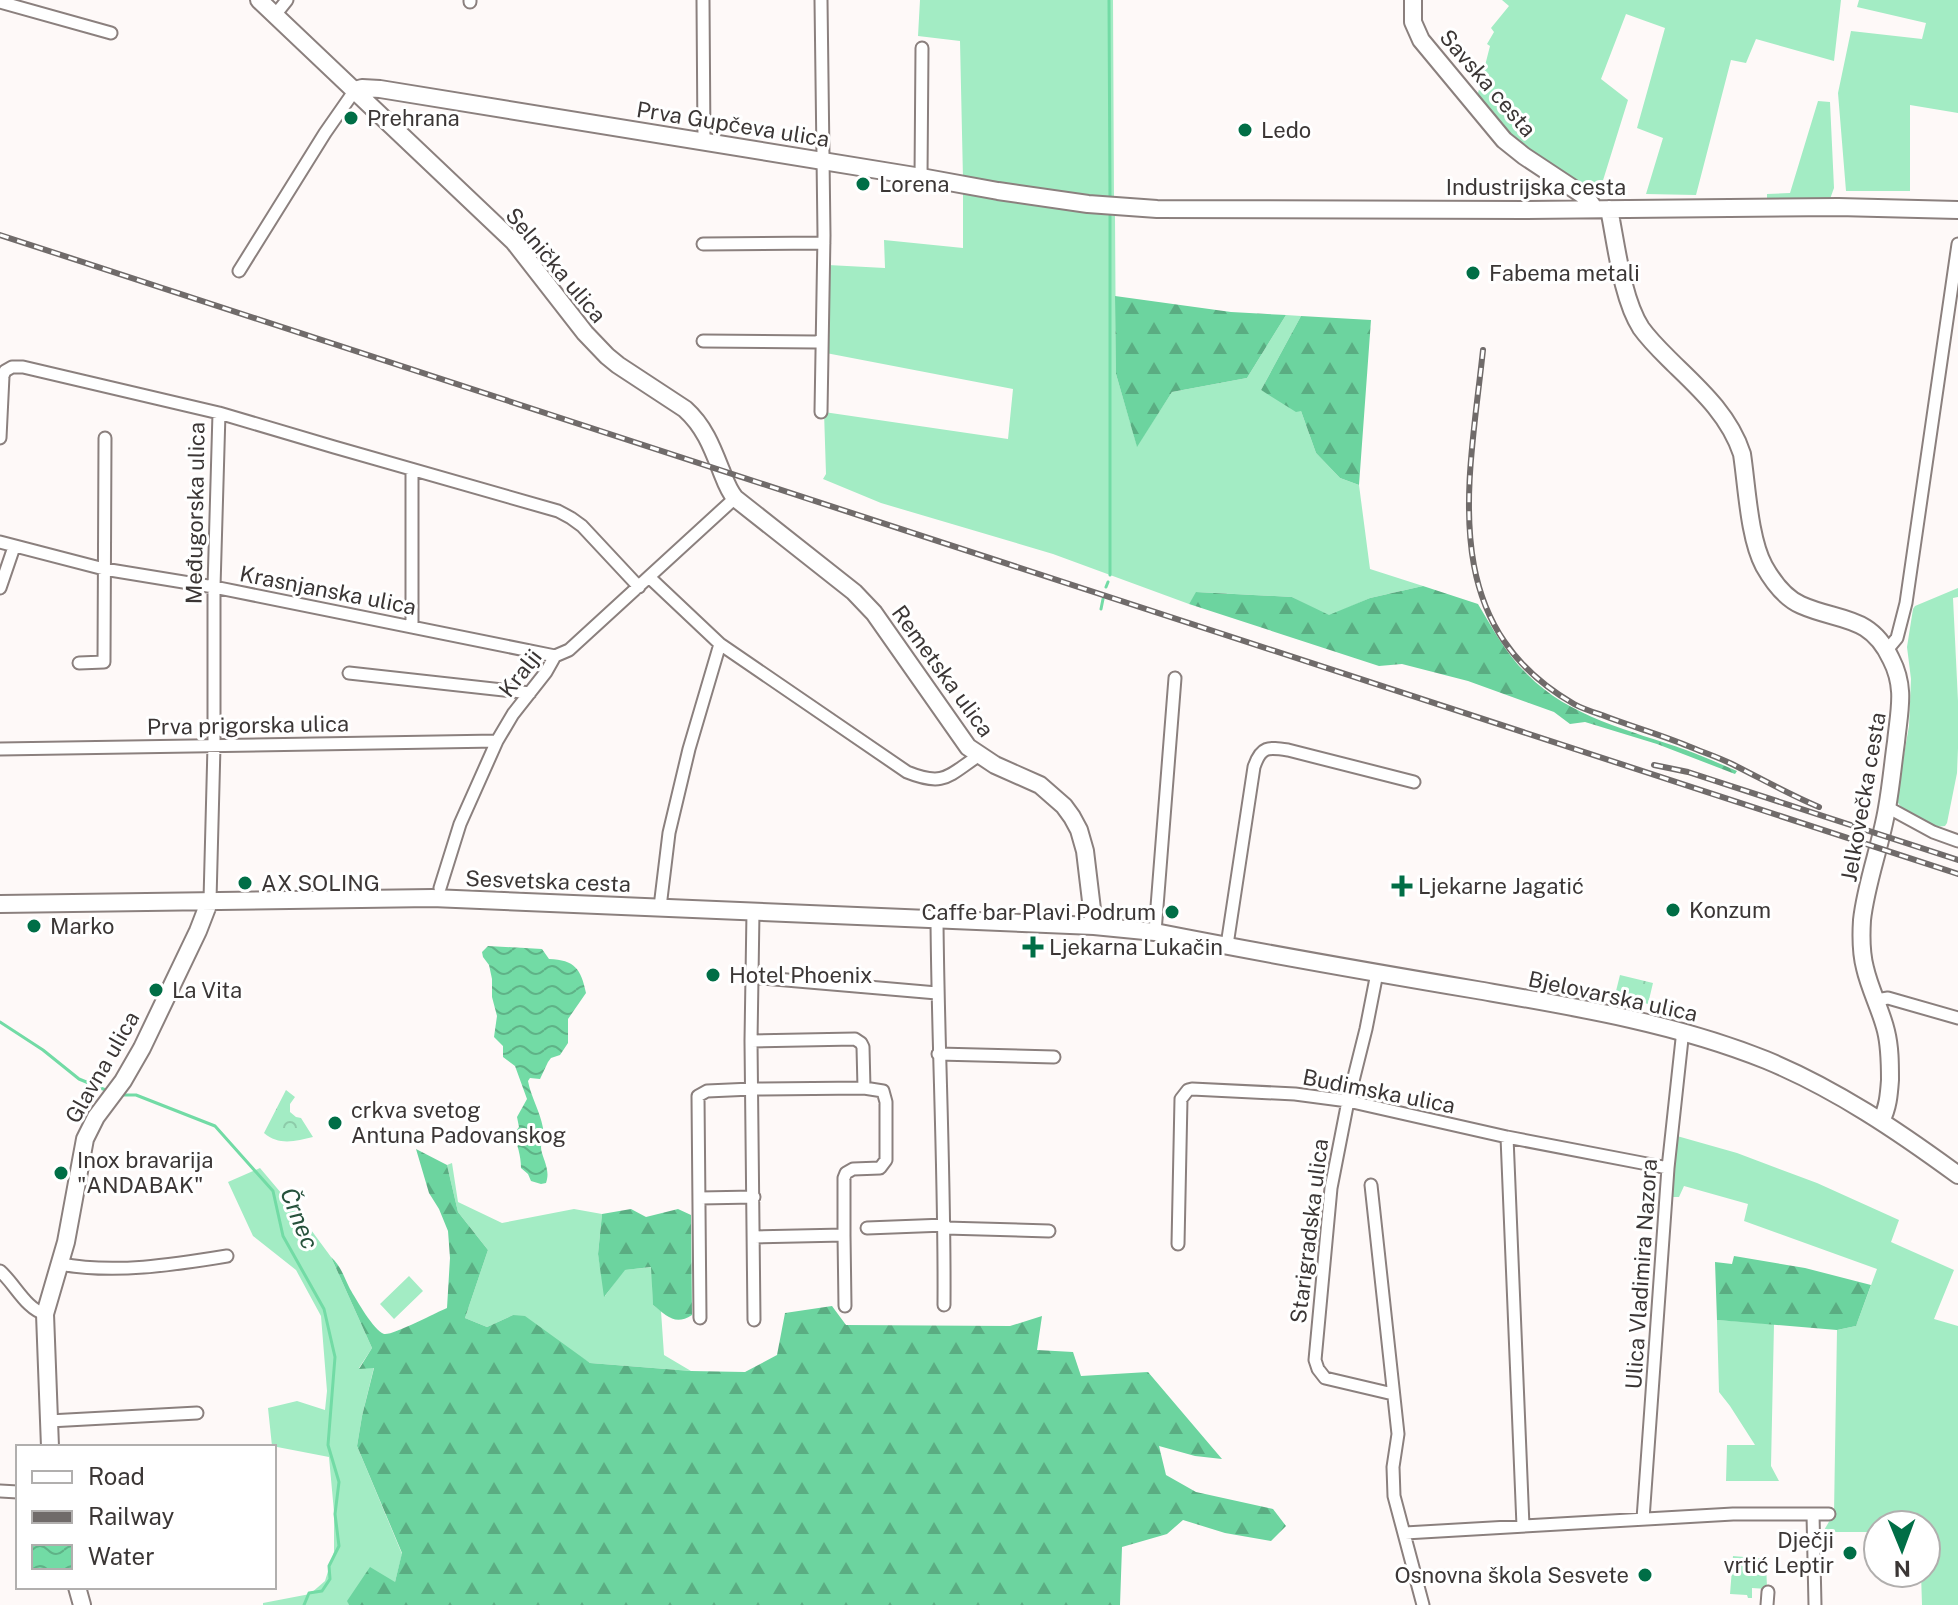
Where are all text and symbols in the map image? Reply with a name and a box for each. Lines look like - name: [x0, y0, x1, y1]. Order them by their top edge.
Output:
- street label: Savska cesta: [1434, 24, 1542, 142]
- street label: Prva Gupčeva ulica: [635, 96, 831, 152]
- place label: Prehrana: [367, 105, 460, 131]
- marker: Prehrana: [342, 109, 360, 127]
- place label: Ledo: [1261, 117, 1311, 143]
- marker: Ledo: [1236, 121, 1254, 139]
- place label: Lorena: [879, 171, 949, 197]
- street label: Industrijska cesta: [1446, 174, 1626, 200]
- marker: Lorena: [854, 175, 872, 193]
- street label: Selnička ulica: [500, 202, 612, 328]
- place label: Fabema metali: [1489, 260, 1640, 286]
- marker: Fabema metali: [1464, 264, 1482, 282]
- street label: Međugorska ulica: [180, 422, 210, 604]
- street label: Krasnjanska ulica: [238, 560, 418, 620]
- street label: Remetska ulica: [887, 600, 999, 742]
- street label: Kralji: [493, 644, 547, 702]
- street label: Prva prigorska ulica: [147, 710, 349, 740]
- street label: Jelkovečka cesta: [1835, 710, 1891, 884]
- street label: Sesvetska cesta: [465, 865, 631, 897]
- place label: AX SOLING: [261, 870, 380, 896]
- place label: Ljekarne Jagatić: [1418, 873, 1584, 899]
- marker: AX SOLING: [236, 874, 254, 892]
- marker: Ljekarne Jagatić: [1393, 877, 1411, 895]
- place label: Konzum: [1689, 897, 1771, 923]
- place label: Caffe bar Plavi Podrum: [921, 899, 1156, 925]
- marker: Konzum: [1664, 901, 1682, 919]
- marker: Caffe bar Plavi Podrum: [1163, 903, 1181, 921]
- place label: Marko: [50, 913, 114, 939]
- marker: Marko: [25, 917, 43, 935]
- place label: Ljekarna Lukačin: [1049, 934, 1223, 960]
- marker: Ljekarna Lukačin: [1024, 938, 1042, 956]
- place label: Hotel Phoenix: [729, 962, 873, 988]
- street label: Bjelovarska ulica: [1526, 965, 1700, 1027]
- marker: Hotel Phoenix: [704, 966, 722, 984]
- place label: La Vita: [172, 977, 242, 1003]
- marker: La Vita: [147, 981, 165, 999]
- street label: Glavna ulica: [60, 1007, 144, 1127]
- street label: Budimska ulica: [1300, 1063, 1458, 1119]
- place label: crkva svetog Antuna Padovanskog: [351, 1097, 566, 1148]
- marker: crkva svetog Antuna Padovanskog: [326, 1114, 344, 1132]
- street label: Starigradska ulica: [1285, 1137, 1333, 1325]
- place label: Inox bravarija "ANDABAK": [77, 1147, 213, 1198]
- street label: Ulica Vladimira Nazora: [1620, 1158, 1662, 1390]
- marker: Inox bravarija "ANDABAK": [52, 1164, 70, 1182]
- water label: Črnec: [275, 1183, 325, 1253]
- legend: [16, 1445, 276, 1589]
- text: Road: [88, 1462, 145, 1490]
- text: Railway: [88, 1502, 174, 1530]
- north arrow: [1862, 1509, 1942, 1589]
- place label: Dječji vrtić Leptir: [1723, 1527, 1834, 1578]
- text: Water: [88, 1542, 155, 1570]
- marker: Dječji vrtić Leptir: [1841, 1544, 1859, 1562]
- text: N: [1894, 1556, 1911, 1582]
- place label: Osnovna škola Sesvete: [1394, 1562, 1629, 1588]
- marker: Osnovna škola Sesvete: [1636, 1566, 1654, 1584]

